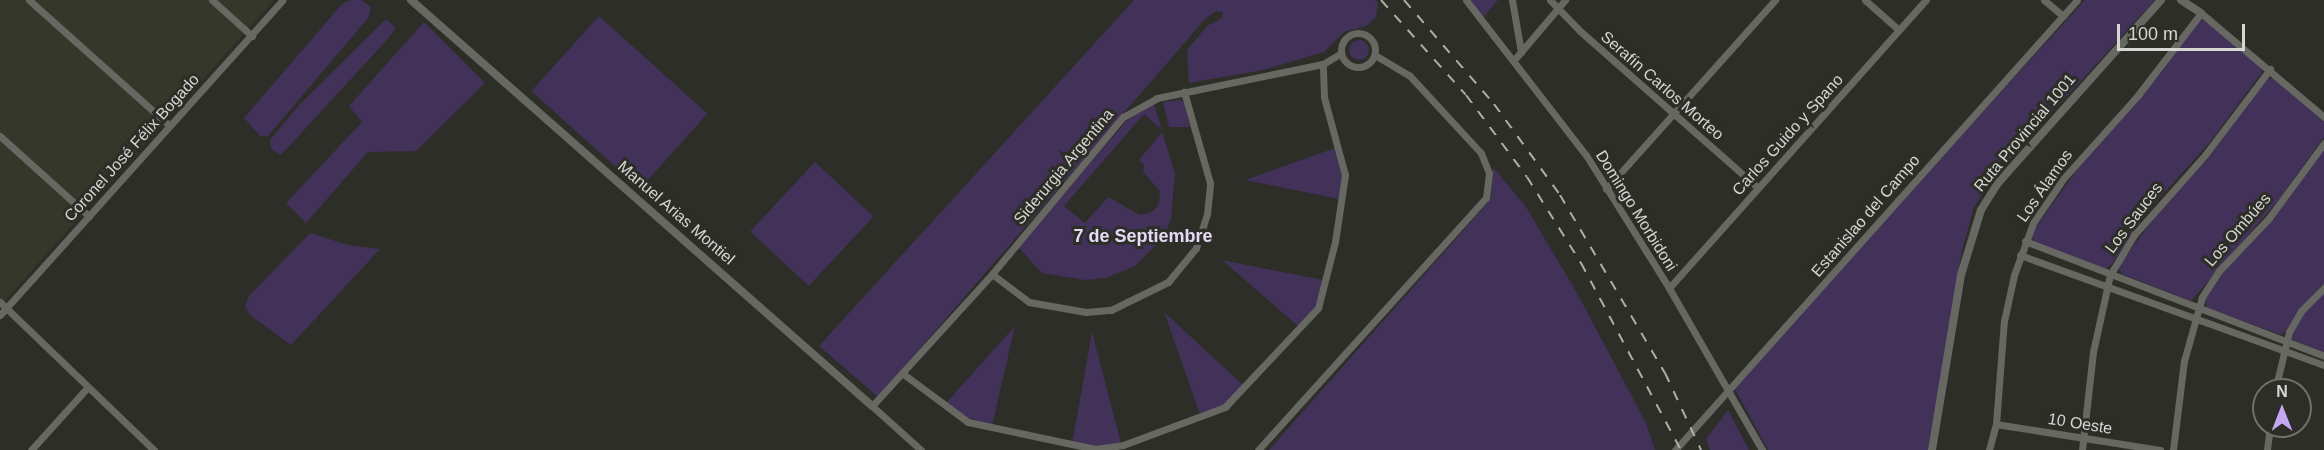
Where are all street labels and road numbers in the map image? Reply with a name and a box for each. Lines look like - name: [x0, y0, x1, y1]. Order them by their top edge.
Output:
- street label: Serafín Carlos Morteo: [1597, 27, 1727, 145]
- street label: Coronel José Félix Bogado: [61, 70, 203, 226]
- street label: Carlos Guido y Spano: [1728, 70, 1848, 200]
- street label: Ruta Provincial 1001: [1970, 70, 2080, 196]
- street label: Siderurgia Argentina: [1010, 105, 1118, 229]
- street label: Los Álamos: [2013, 146, 2077, 226]
- street label: Domingo Morbidoni: [1591, 147, 1681, 275]
- street label: Estanislao del Campo: [1808, 151, 1924, 281]
- street label: Manuel Arias Montiel: [613, 157, 739, 269]
- street label: Los Sauces: [2101, 179, 2167, 257]
- street label: Los Ombúes: [2201, 189, 2275, 271]
- street label: 10 Oeste: [2046, 409, 2114, 439]

